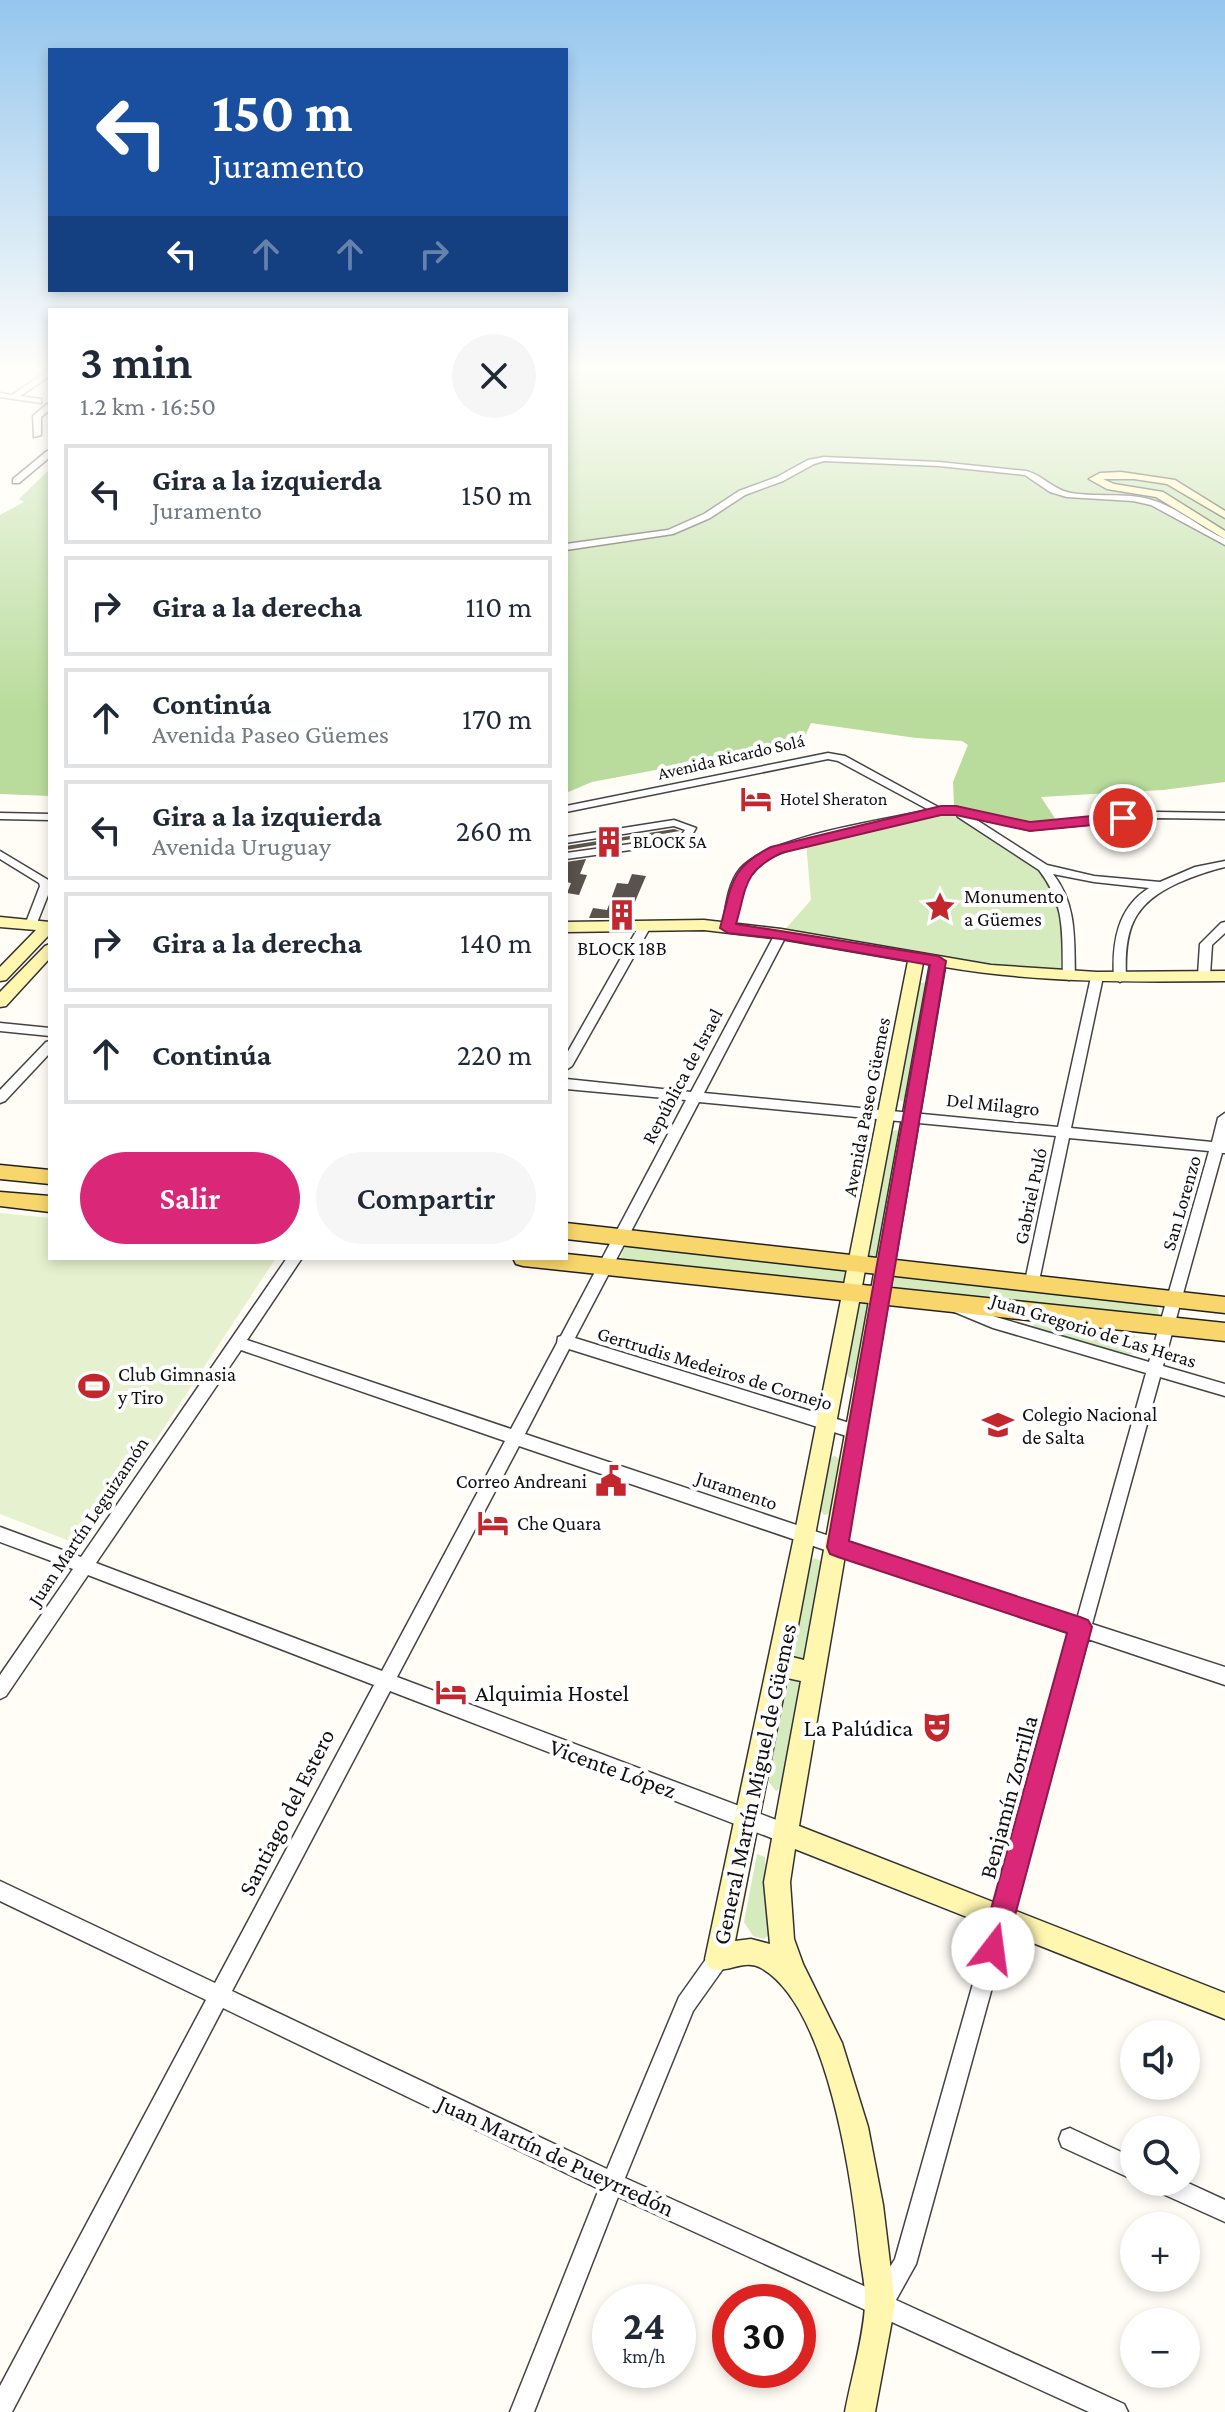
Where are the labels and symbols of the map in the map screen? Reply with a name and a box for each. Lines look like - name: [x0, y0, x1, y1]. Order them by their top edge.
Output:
- street label: Avenida Ricardo Solá: [656, 730, 806, 784]
- hotel icon: Hotel Sheraton: [739, 782, 773, 816]
- pin: [1089, 784, 1157, 852]
- place label: Hotel Sheraton: [780, 789, 888, 809]
- building icon: BLOCK 5A: [592, 825, 626, 859]
- place label: BLOCK 5A: [633, 832, 707, 852]
- place label: Monumento a Güemes: [964, 885, 1064, 930]
- place icon: Monumento a Güemes: [923, 890, 957, 924]
- building icon: BLOCK 18B: [605, 898, 639, 932]
- place label: BLOCK 18B: [577, 937, 667, 959]
- street label: República de Israel: [637, 1005, 728, 1148]
- street label: Avenida Paseo Güemes: [838, 1015, 894, 1199]
- street label: Del Milagro: [945, 1088, 1041, 1121]
- street label: Gabriel Puló: [1009, 1146, 1051, 1246]
- street label: San Lorenzo: [1157, 1153, 1205, 1253]
- street label: Juan Gregorio de Las Heras: [986, 1288, 1200, 1373]
- street label: Gertrudis Medeiros de Cornejo: [595, 1322, 835, 1415]
- place label: Club Gimnasia y Tiro: [117, 1363, 236, 1409]
- sports icon: Club Gimnasia y Tiro: [77, 1369, 111, 1403]
- place label: Colegio Nacional de Salta: [1022, 1403, 1157, 1448]
- school or university icon: Colegio Nacional de Salta: [981, 1408, 1015, 1442]
- street label: Juan Martín Leguizamón: [22, 1432, 154, 1612]
- public building icon: Correo Andreani: [594, 1464, 628, 1498]
- street label: Juramento: [691, 1465, 781, 1515]
- place label: Correo Andreani: [456, 1470, 587, 1492]
- hotel icon: Che Quara: [476, 1506, 510, 1540]
- place label: Che Quara: [517, 1512, 601, 1534]
- street label: General Martín Miguel de Güemes: [707, 1621, 801, 1947]
- hotel icon: Alquimia Hostel: [434, 1675, 468, 1709]
- place label: Alquimia Hostel: [475, 1679, 629, 1706]
- theatre icon: La Palúdica: [920, 1710, 954, 1744]
- street label: Benjamín Zorrilla: [973, 1712, 1043, 1882]
- place label: La Palúdica: [804, 1714, 913, 1741]
- street label: Santiago del Estero: [232, 1724, 340, 1900]
- street label: Vicente López: [546, 1733, 680, 1803]
- position arrow: [951, 1907, 1035, 1991]
- street label: Juan Martín de Pueyrredón: [431, 2087, 679, 2222]
- speed limit sign: 30: [712, 2284, 816, 2388]

